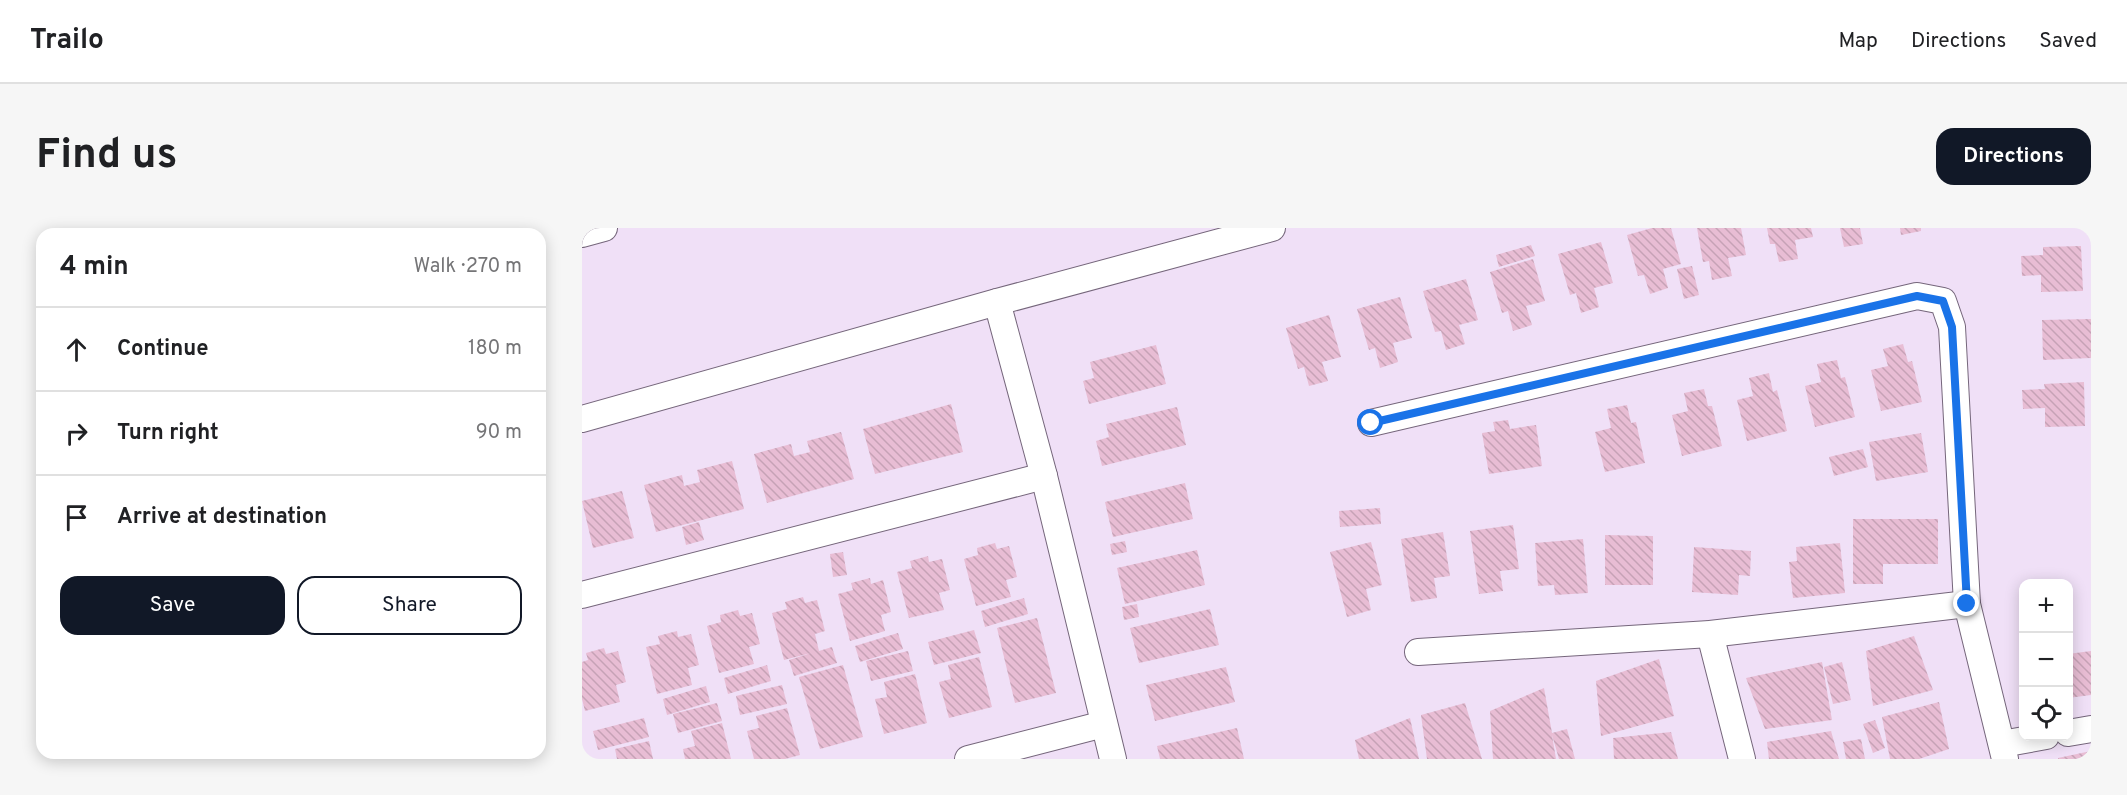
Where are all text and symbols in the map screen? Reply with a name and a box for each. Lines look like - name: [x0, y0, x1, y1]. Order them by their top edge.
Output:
- text: Trailo: [30, 23, 104, 59]
- text: Map: [1838, 28, 1878, 55]
- text: Directions: [1911, 28, 2006, 55]
- text: Saved: [2039, 28, 2097, 55]
- button: Directions: [1936, 128, 2091, 185]
- text: Find us: [36, 130, 177, 183]
- text: 4 min: [60, 251, 129, 284]
- text: Walk · 270 m: [414, 254, 522, 280]
- icon: ahead: [60, 333, 93, 366]
- text: Continue: [117, 336, 208, 363]
- text: 180 m: [468, 336, 522, 362]
- route start: [1357, 409, 1383, 435]
- icon: right: [60, 417, 93, 450]
- text: Turn right: [117, 420, 219, 447]
- text: 90 m: [476, 420, 522, 446]
- icon: arrive: [60, 501, 93, 534]
- text: Arrive at destination: [117, 504, 327, 531]
- button: Save: [60, 576, 285, 635]
- button: Share: [297, 576, 522, 635]
- map controls: [2019, 579, 2073, 741]
- button: +: [2019, 579, 2073, 633]
- route end: [1953, 590, 1979, 616]
- button: −: [2019, 633, 2073, 687]
- button: locate: [2019, 687, 2073, 741]

